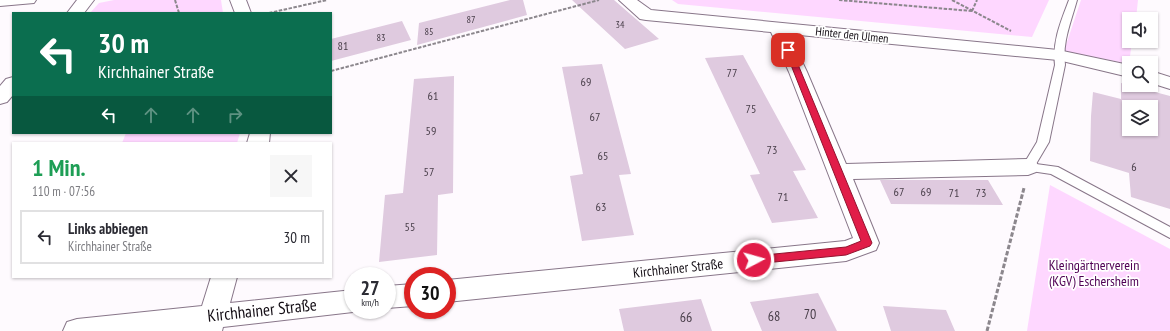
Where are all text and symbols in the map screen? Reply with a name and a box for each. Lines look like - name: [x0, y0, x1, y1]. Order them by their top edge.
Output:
- map controls: [1122, 12, 1158, 136]
- button: sound: [1122, 12, 1158, 48]
- house number: 87: [467, 13, 476, 26]
- house number: 34: [616, 18, 625, 31]
- street label: Hinter den Ulmen: [815, 23, 889, 46]
- text: 30 m: [98, 24, 149, 61]
- house number: 85: [425, 25, 434, 38]
- icon: left: [32, 28, 84, 80]
- house number: 83: [377, 31, 386, 44]
- pin: [771, 33, 805, 67]
- house number: 81: [338, 38, 348, 53]
- icon: arrive: [777, 39, 799, 61]
- button: search: [1122, 56, 1158, 92]
- text: Kirchhainer Straße: [98, 60, 214, 83]
- house number: 77: [727, 65, 737, 80]
- house number: 69: [581, 74, 591, 89]
- house number: 61: [428, 88, 438, 103]
- button: layers: [1122, 100, 1158, 136]
- house number: 75: [746, 101, 756, 116]
- icon: left: [98, 104, 120, 126]
- icon: ahead: [140, 104, 162, 126]
- icon: ahead: [182, 104, 204, 126]
- icon: right: [224, 104, 246, 126]
- house number: 67: [590, 109, 600, 124]
- house number: 59: [426, 123, 436, 138]
- house number: 73: [767, 142, 777, 157]
- house number: 65: [598, 148, 608, 163]
- text: 1 Min.: [32, 152, 86, 183]
- button: close: [270, 155, 312, 197]
- house number: 6: [1131, 159, 1137, 174]
- house number: 57: [424, 164, 434, 179]
- text: 110 m · 07:56: [32, 183, 95, 200]
- house number: 67: [894, 184, 904, 199]
- house number: 69: [921, 184, 931, 199]
- house number: 71: [949, 185, 959, 200]
- house number: 73: [976, 185, 986, 200]
- house number: 71: [778, 189, 788, 204]
- house number: 63: [596, 199, 606, 214]
- text: Links abbiegen: [68, 219, 148, 238]
- house number: 55: [405, 219, 415, 234]
- icon: left: [34, 226, 56, 248]
- text: 30 m: [284, 228, 310, 247]
- text: Kirchhainer Straße: [68, 238, 152, 255]
- position arrow: [733, 239, 775, 281]
- street label: Kirchhainer Straße: [632, 254, 724, 282]
- park label: Kleingärtnerverein (KGV) Eschersheim: [1049, 256, 1139, 290]
- speed limit sign: 30: [404, 267, 456, 319]
- text: 27: [360, 275, 380, 301]
- street label: Kirchhainer Straße: [206, 293, 318, 327]
- text: km/h: [361, 296, 379, 309]
- house number: 70: [804, 305, 816, 323]
- house number: 68: [768, 307, 780, 325]
- house number: 66: [680, 308, 692, 326]

